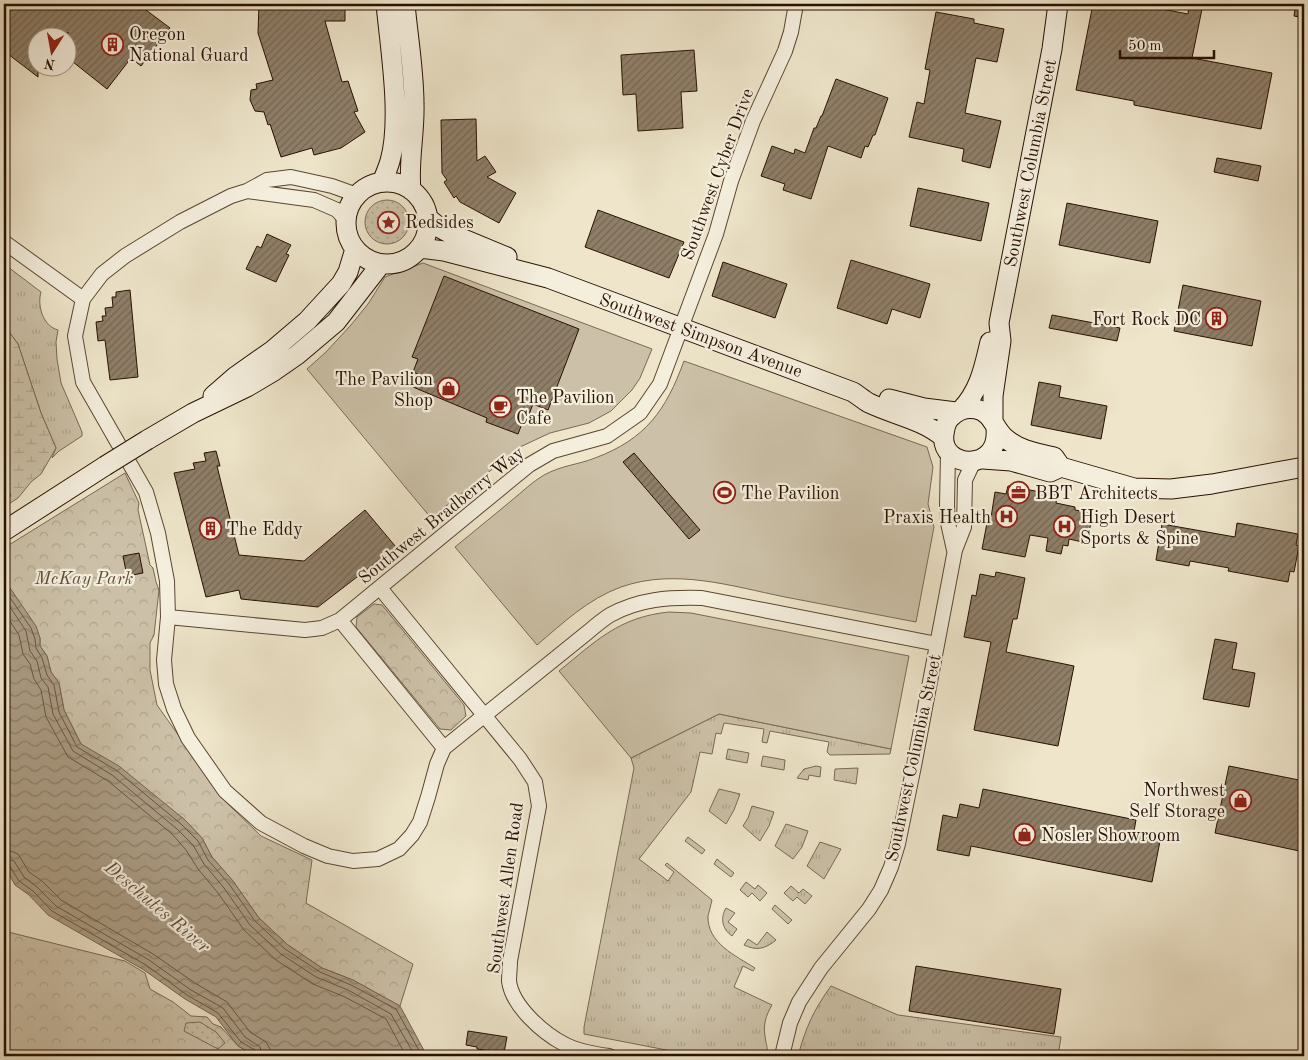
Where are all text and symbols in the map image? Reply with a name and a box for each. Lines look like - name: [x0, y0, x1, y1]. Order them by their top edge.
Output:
- place label: Oregon National Guard: [129, 26, 249, 65]
- north arrow: [28, 28, 78, 78]
- scale bar: [1120, 28, 1214, 60]
- building icon: Oregon National Guard: [101, 32, 125, 56]
- text: 50 m: [1128, 39, 1162, 54]
- text: N: [43, 56, 56, 72]
- street label: Southwest Columbia Street: [1002, 58, 1060, 269]
- street label: Southwest Cyber Drive: [679, 86, 757, 263]
- place icon: Redsides: [377, 210, 401, 234]
- place label: Redsides: [405, 214, 474, 232]
- street label: Southwest Simpson Avenue: [597, 291, 805, 381]
- building icon: Fort Rock DC: [1205, 307, 1229, 331]
- place label: Fort Rock DC: [1092, 311, 1201, 329]
- place label: The Pavilion Shop: [335, 371, 433, 410]
- shop icon: The Pavilion Shop: [437, 377, 461, 401]
- place label: The Pavilion Cafe: [516, 389, 615, 428]
- cafe icon: The Pavilion Cafe: [488, 395, 512, 419]
- street label: Southwest Bradberry Way: [355, 443, 528, 588]
- sports icon: The Pavilion: [713, 481, 737, 505]
- office icon: BBT Architects: [1007, 481, 1031, 505]
- place label: The Pavilion: [741, 485, 840, 503]
- place label: BBT Architects: [1035, 485, 1158, 503]
- hospital icon: Praxis Health: [995, 505, 1019, 529]
- place label: Praxis Health: [883, 509, 991, 527]
- place label: High Desert Sports & Spine: [1080, 509, 1198, 548]
- hospital icon: High Desert Sports & Spine: [1052, 515, 1076, 539]
- building icon: The Eddy: [198, 517, 222, 541]
- place label: The Eddy: [226, 521, 303, 539]
- park label: McKay Park: [34, 570, 133, 588]
- street label: Southwest Columbia Street: [883, 653, 945, 864]
- place label: Northwest Self Storage: [1129, 782, 1225, 821]
- shop icon: Northwest Self Storage: [1229, 788, 1253, 812]
- street label: Southwest Allen Road: [485, 801, 527, 975]
- shop icon: Nosler Showroom: [1013, 823, 1037, 847]
- place label: Nosler Showroom: [1041, 827, 1180, 845]
- water label: Deschutes River: [99, 858, 213, 958]

